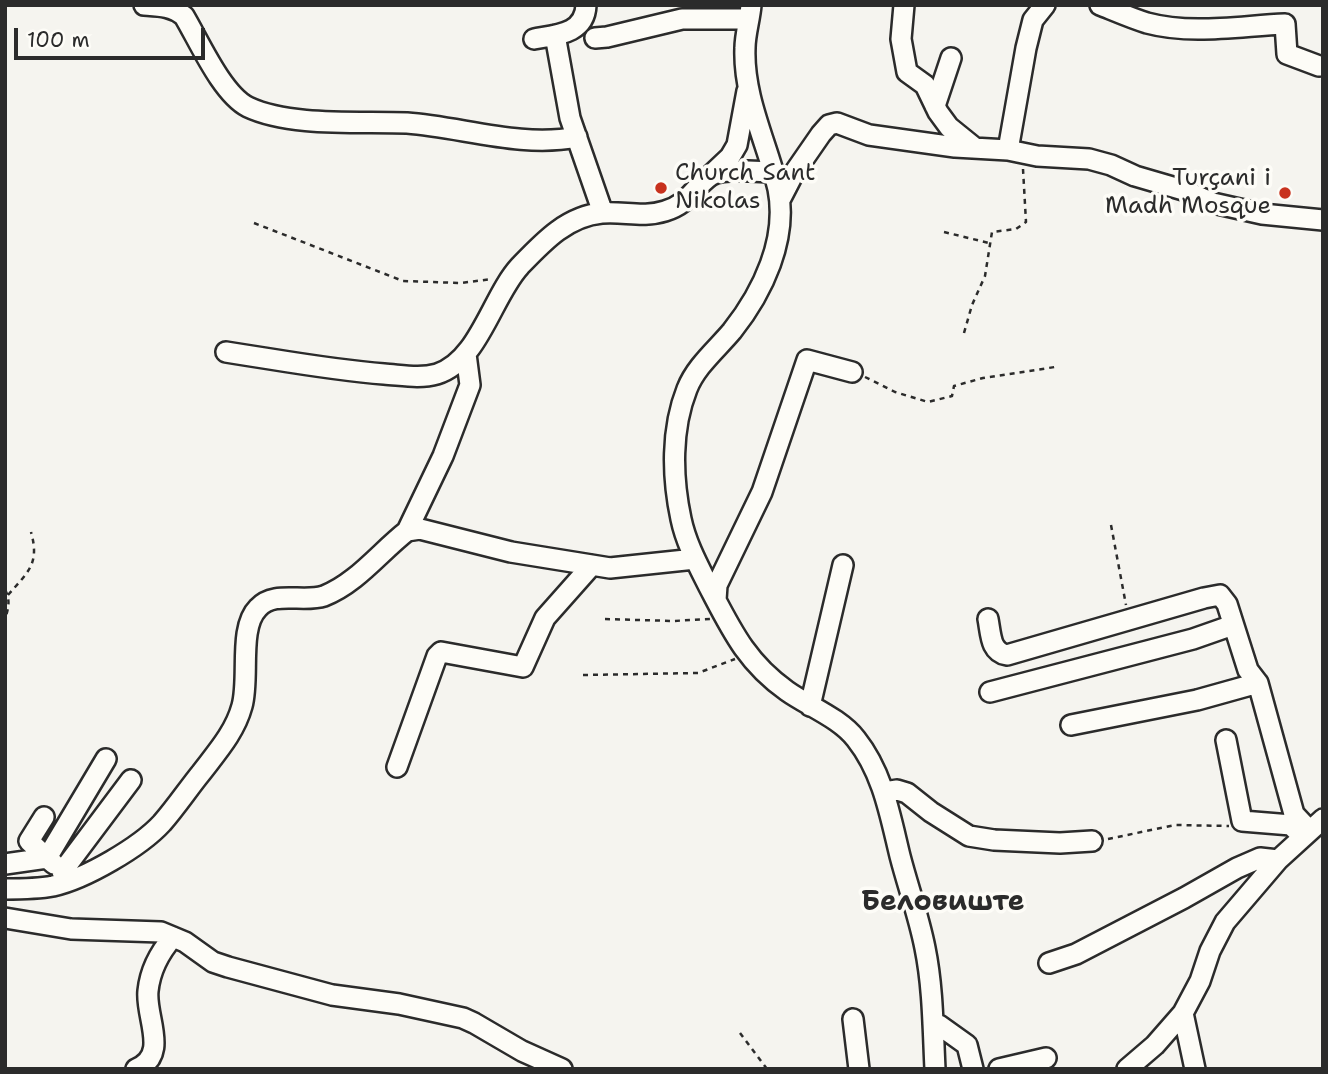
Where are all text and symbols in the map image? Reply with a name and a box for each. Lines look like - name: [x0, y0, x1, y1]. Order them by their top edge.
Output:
- scale bar: [18, 14, 208, 58]
- text: 100 m: [27, 26, 90, 54]
- place label: Church Sant Nikolas: [675, 160, 815, 216]
- place label: Turçani i Madh Mosque: [1105, 165, 1271, 221]
- marker: Church Sant Nikolas: [653, 180, 669, 196]
- marker: Turçani i Madh Mosque: [1277, 185, 1293, 201]
- district label: Беловиште: [861, 886, 1025, 920]

